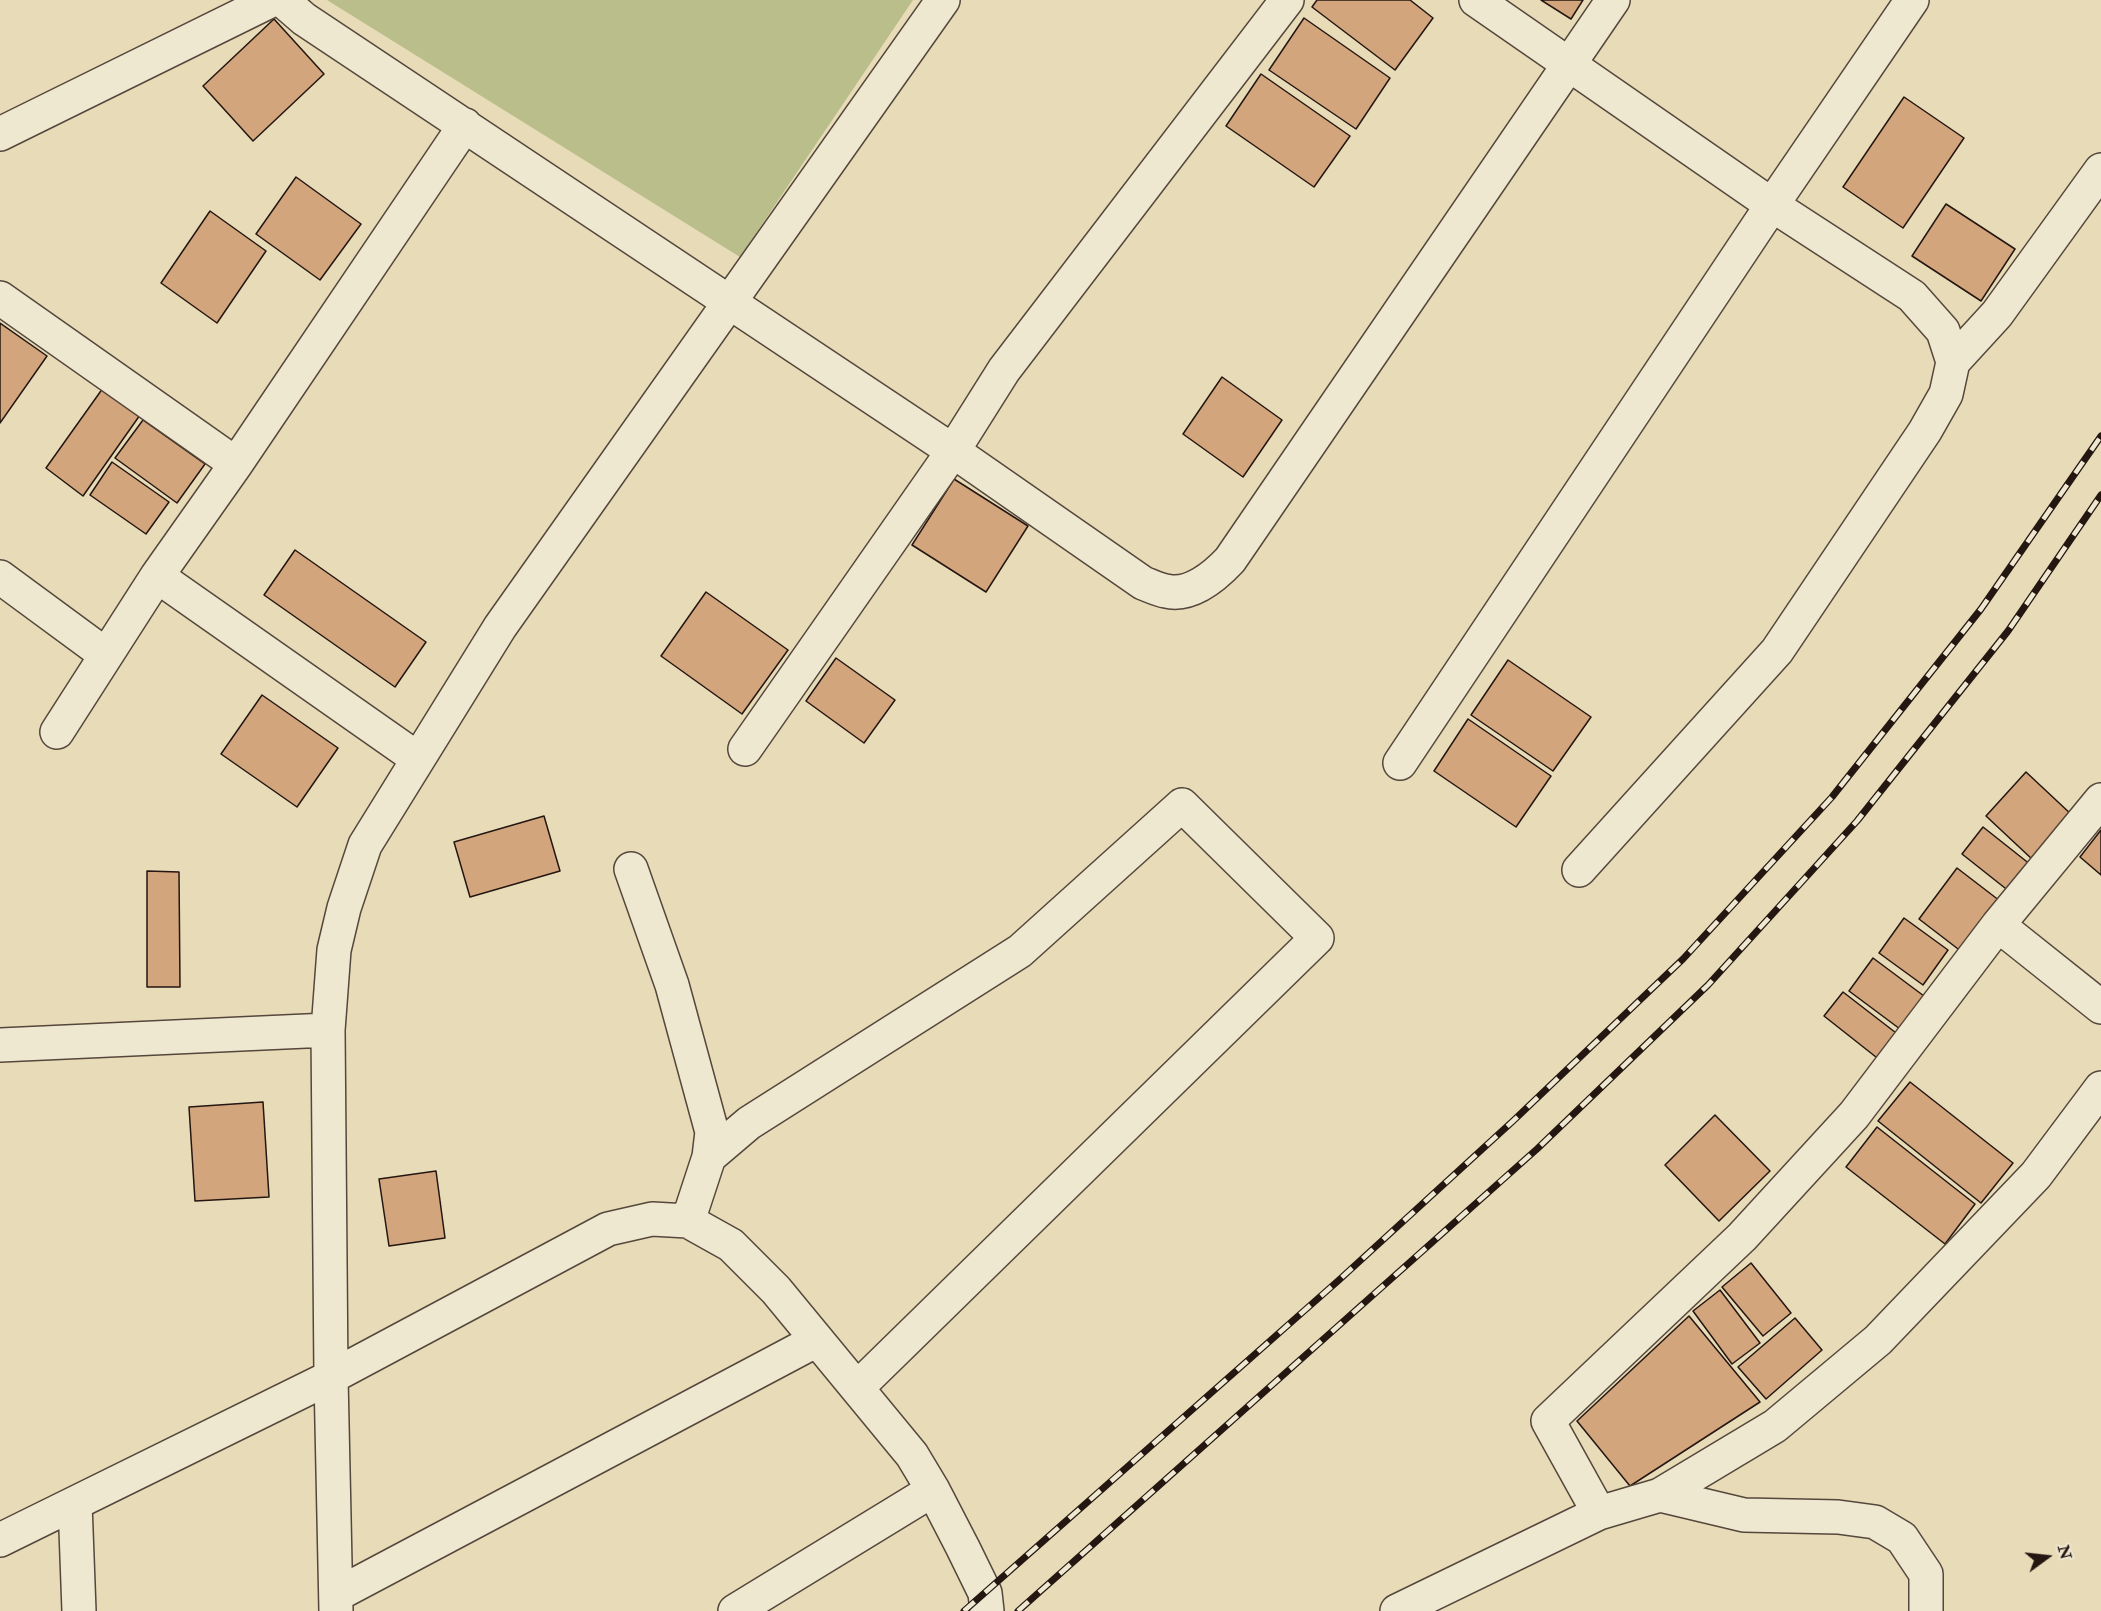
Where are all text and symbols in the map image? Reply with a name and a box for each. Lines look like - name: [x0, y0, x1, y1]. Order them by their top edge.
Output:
- north arrow: [2017, 1527, 2077, 1587]
- text: N: [2053, 1543, 2076, 1562]

